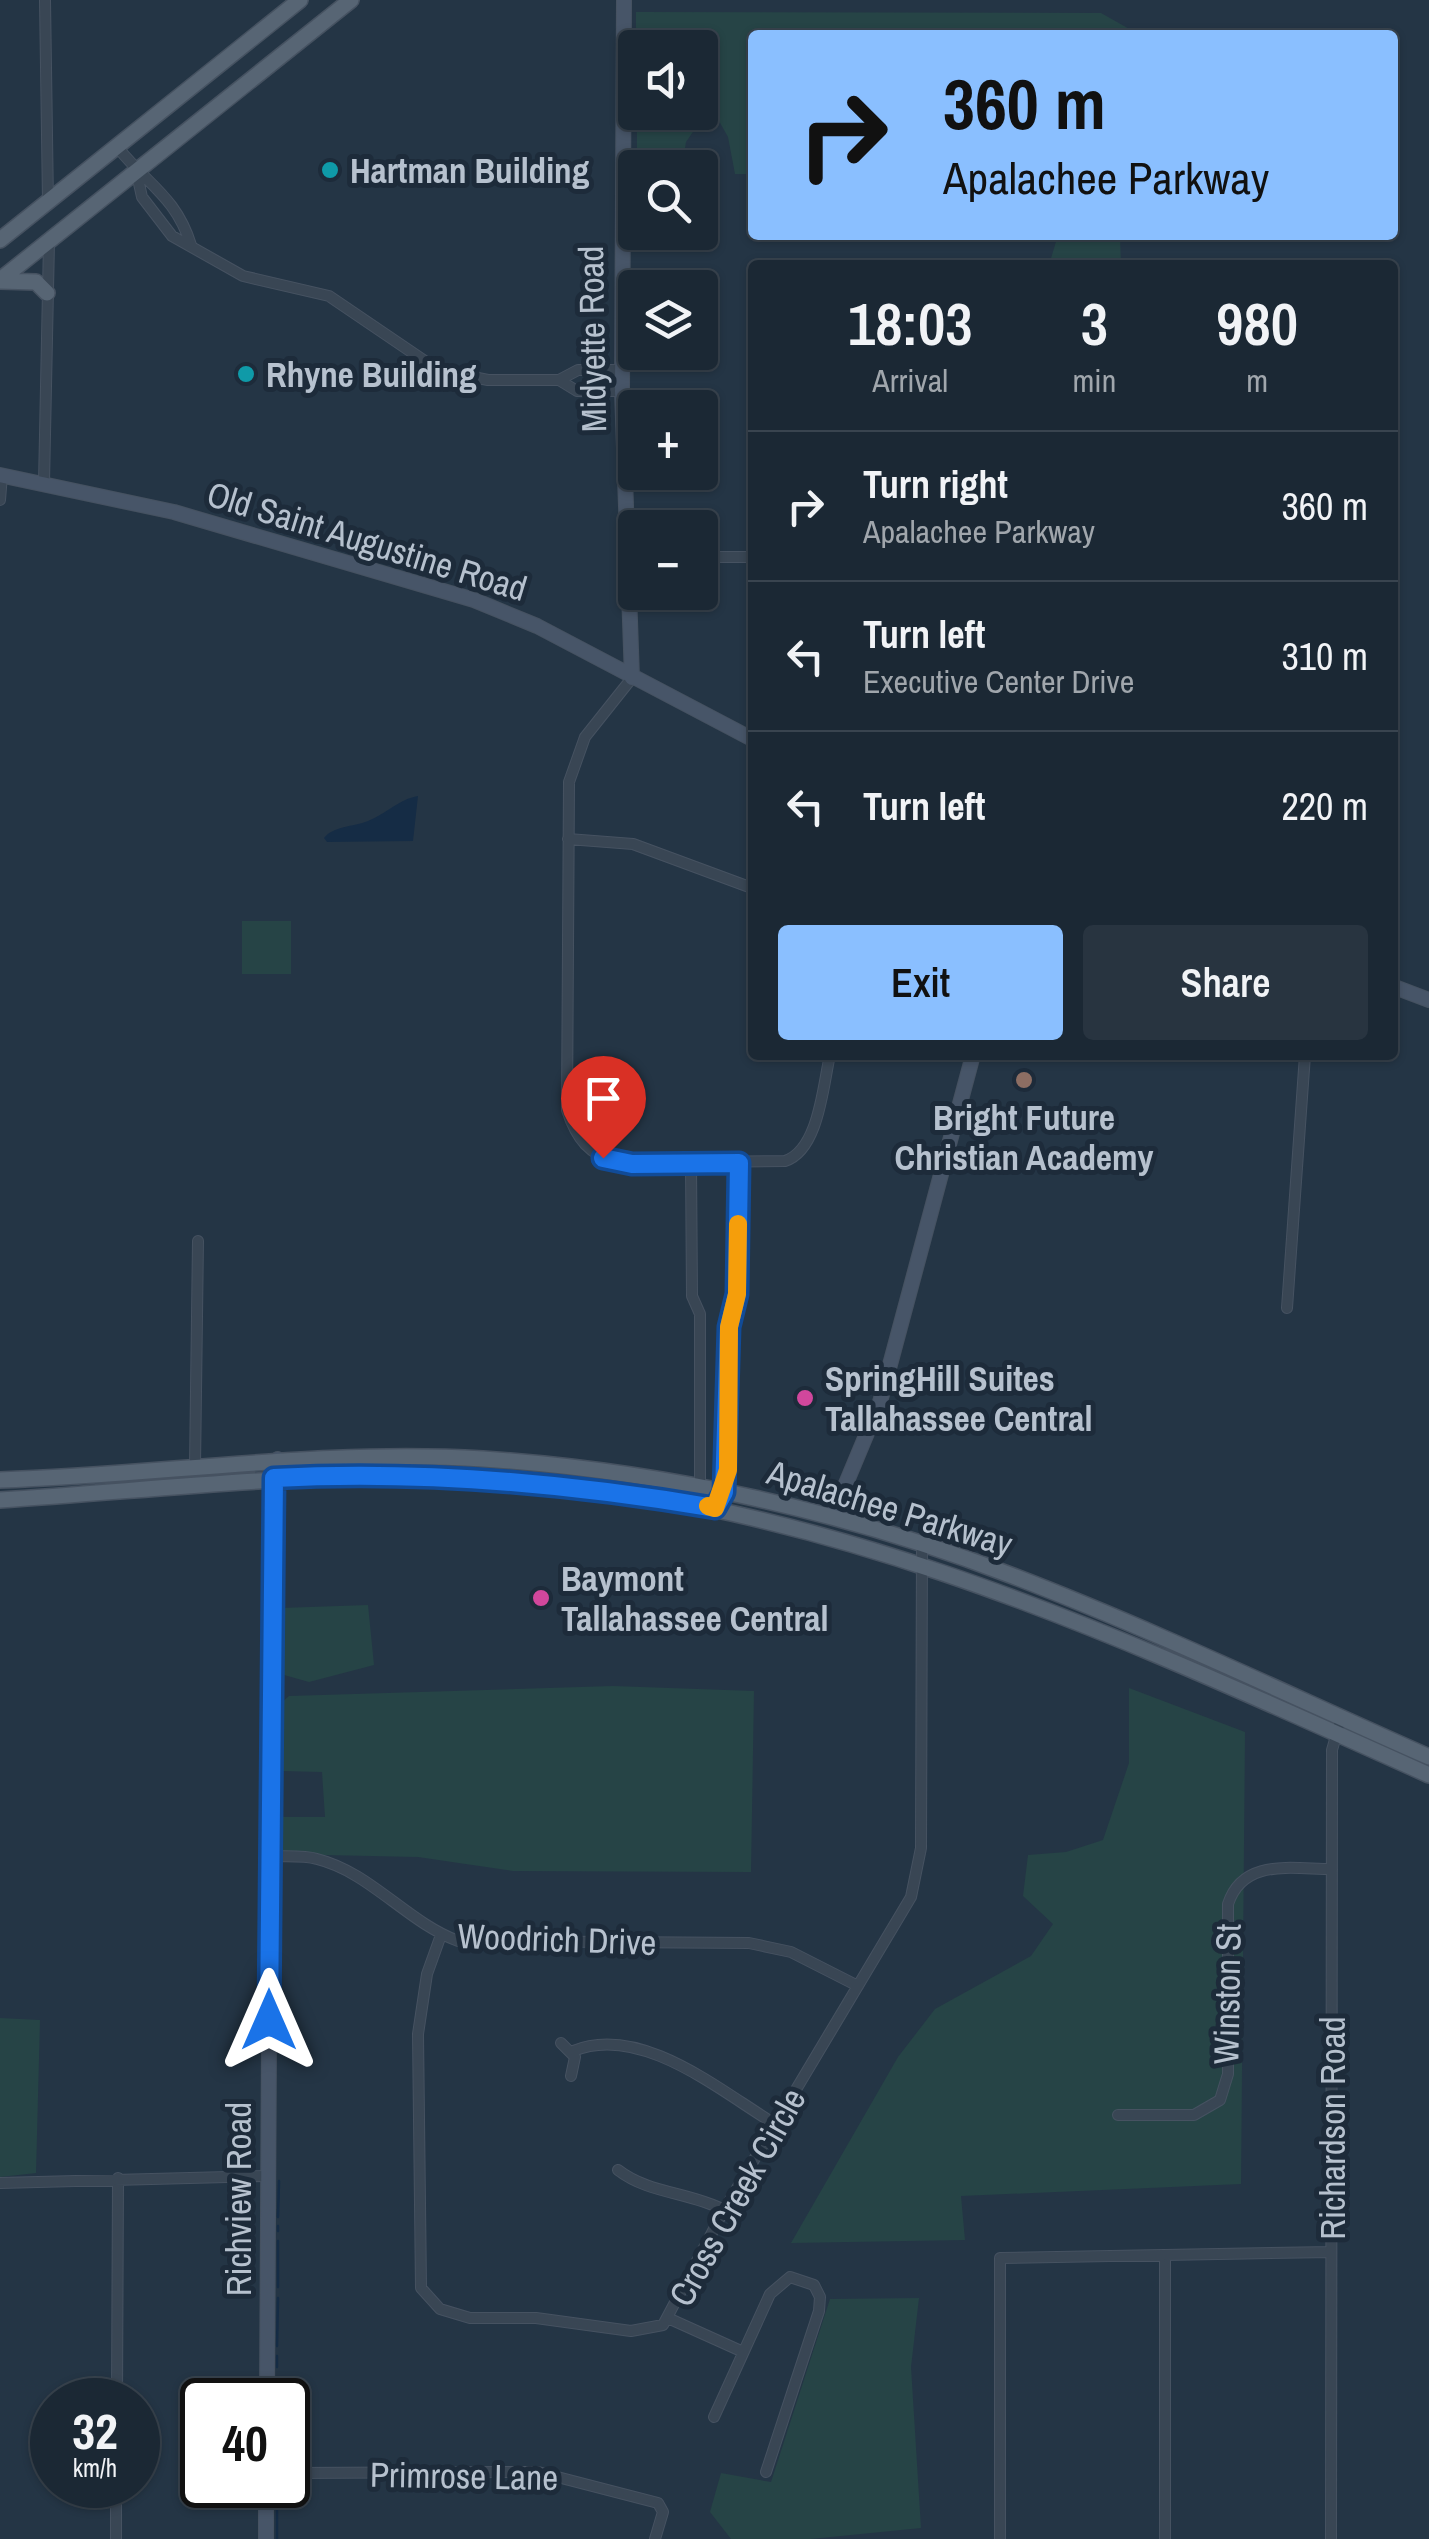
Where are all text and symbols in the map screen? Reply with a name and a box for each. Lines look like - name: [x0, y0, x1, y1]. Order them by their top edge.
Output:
- map controls: [618, 30, 718, 610]
- button: sound: [618, 30, 718, 130]
- text: 360 m: [943, 57, 1106, 151]
- icon: right: [778, 70, 908, 200]
- place label: Hartman Building: [350, 147, 590, 194]
- text: Apalachee Parkway: [943, 147, 1269, 208]
- button: search: [618, 150, 718, 250]
- marker: Hartman Building: [319, 159, 341, 181]
- street label: Midyette Road: [567, 245, 617, 433]
- button: layers: [618, 270, 718, 370]
- text: 18:03: [848, 283, 973, 364]
- text: 3: [1081, 283, 1108, 364]
- text: 980: [1216, 283, 1298, 364]
- place label: Rhyne Building: [266, 351, 477, 398]
- text: Arrival: [872, 359, 948, 402]
- text: min: [1073, 359, 1116, 402]
- text: m: [1246, 359, 1268, 402]
- marker: Rhyne Building: [235, 363, 257, 385]
- button: +: [618, 390, 718, 490]
- text: Turn right: [863, 459, 1008, 510]
- street label: Old Saint Augustine Road: [201, 470, 533, 612]
- icon: right: [778, 479, 833, 534]
- text: 360 m: [1281, 481, 1368, 532]
- button: −: [618, 510, 718, 610]
- text: Apalachee Parkway: [863, 510, 1095, 553]
- text: Turn left: [863, 609, 985, 660]
- icon: left: [778, 629, 833, 684]
- text: 310 m: [1281, 631, 1368, 682]
- text: Executive Center Drive: [863, 660, 1134, 703]
- icon: left: [778, 779, 833, 834]
- text: Turn left: [863, 781, 985, 832]
- text: 220 m: [1281, 781, 1368, 832]
- button: Exit: [778, 925, 1063, 1040]
- button: Share: [1083, 925, 1368, 1040]
- pin: [561, 1056, 646, 1159]
- marker: Bright Future Christian Academy: [1013, 1069, 1035, 1091]
- icon: arrive: [576, 1071, 631, 1126]
- place label: Bright Future Christian Academy: [895, 1094, 1154, 1181]
- place label: SpringHill Suites Tallahassee Central: [825, 1355, 1093, 1442]
- marker: SpringHill Suites Tallahassee Central: [794, 1387, 816, 1409]
- street label: Apalachee Parkway: [761, 1448, 1019, 1568]
- place label: Baymont Tallahassee Central: [561, 1555, 829, 1642]
- marker: Baymont Tallahassee Central: [530, 1587, 552, 1609]
- street label: Woodrich Drive: [457, 1912, 657, 1966]
- street label: Winston St: [1202, 1923, 1252, 2065]
- position arrow: [217, 1968, 321, 2072]
- street label: Richardson Road: [1309, 2016, 1356, 2240]
- street label: Cross Creek Circle: [658, 2080, 816, 2314]
- street label: Richview Road: [215, 2102, 262, 2296]
- speed limit sign: 40: [180, 2378, 310, 2508]
- text: 32: [72, 2397, 118, 2465]
- text: km/h: [73, 2451, 117, 2485]
- street label: Primrose Lane: [369, 2451, 559, 2501]

